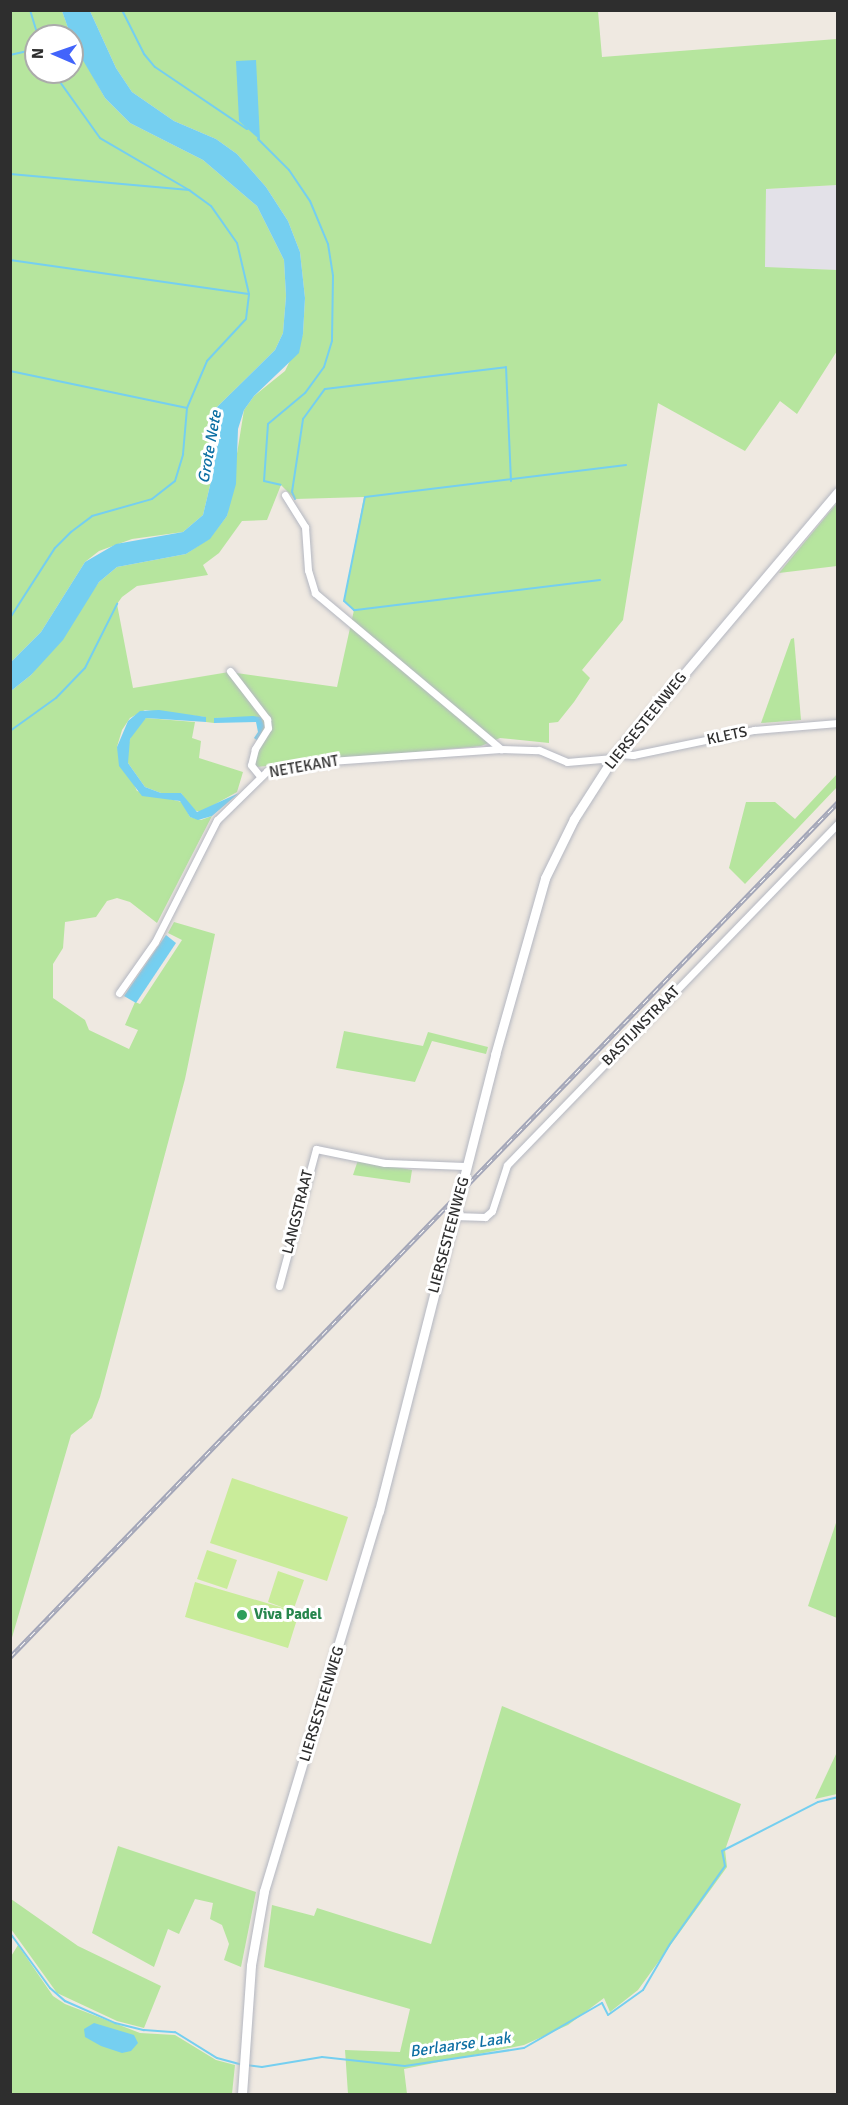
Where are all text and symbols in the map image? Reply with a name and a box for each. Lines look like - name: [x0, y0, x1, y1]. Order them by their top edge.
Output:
- north arrow: [24, 24, 84, 84]
- text: N: [28, 48, 48, 59]
- water label: Grote Nete: [194, 409, 226, 485]
- street label: LIERSESTEENWEG: [601, 669, 691, 773]
- street label: KLETS: [705, 723, 749, 749]
- street label: NETEKANT: [268, 752, 340, 782]
- street label: BASTIJNSTRAAT: [598, 982, 684, 1070]
- street label: LANGSTRAAT: [279, 1168, 317, 1256]
- street label: LIERSESTEENWEG: [425, 1175, 473, 1295]
- place label: Viva Padel: [254, 1606, 322, 1624]
- marker: Viva Padel: [235, 1608, 249, 1622]
- street label: LIERSESTEENWEG: [296, 1644, 348, 1764]
- water label: Berlaarse Laak: [408, 2028, 512, 2062]

